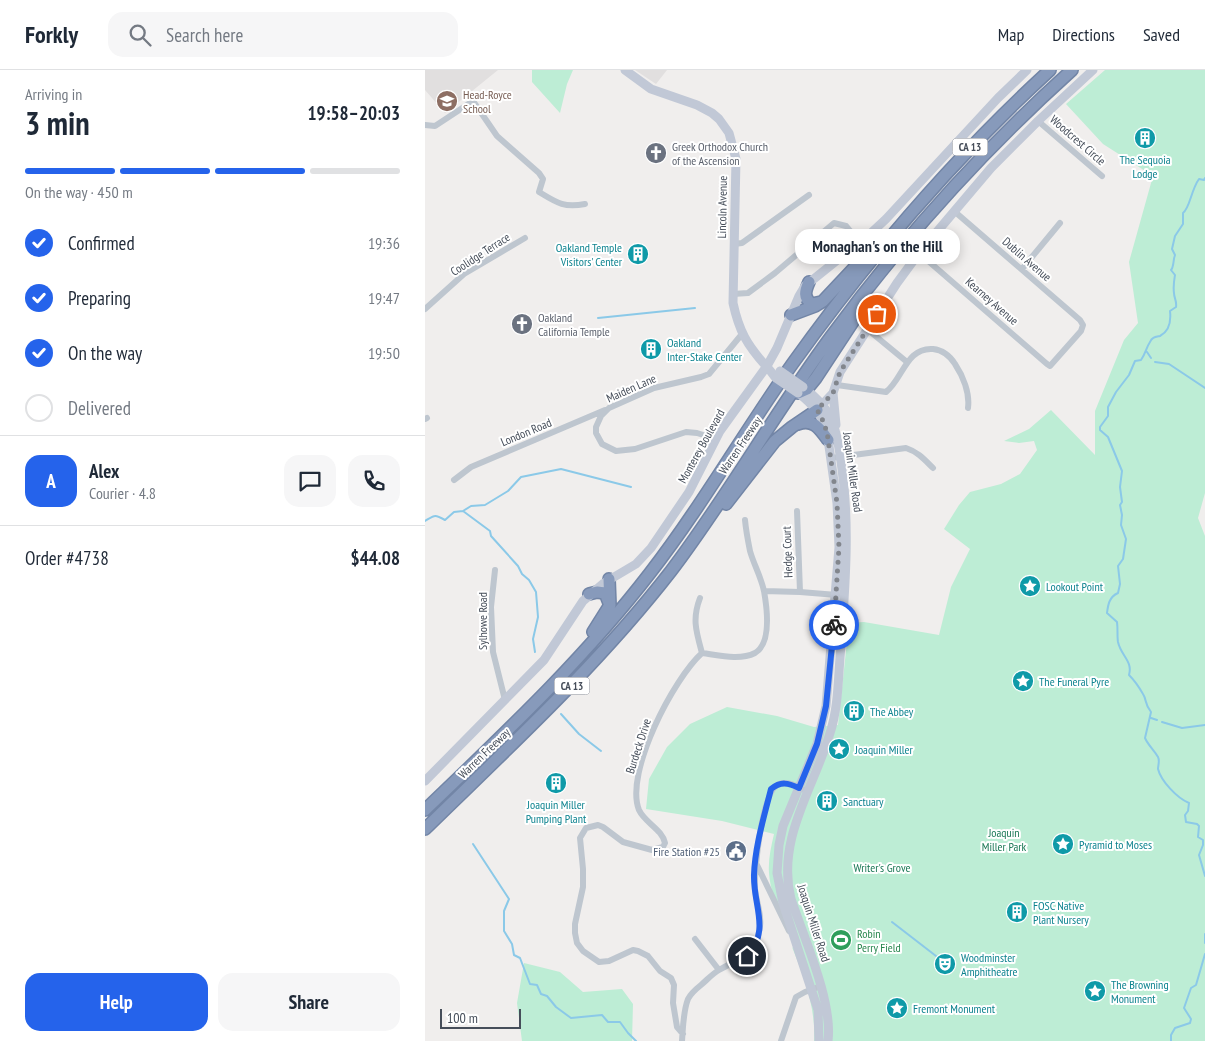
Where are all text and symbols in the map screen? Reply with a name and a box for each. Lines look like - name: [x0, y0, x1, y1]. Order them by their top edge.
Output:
- search box: [108, 12, 458, 57]
- text: Forkly: [25, 19, 78, 50]
- icon: search: [126, 21, 154, 49]
- text: Search here: [166, 23, 243, 47]
- text: Map: [998, 23, 1024, 46]
- text: Directions: [1052, 23, 1115, 46]
- text: Saved: [1143, 23, 1180, 46]
- text: Arriving in: [25, 84, 82, 104]
- place label: Head-Royce School: [463, 87, 512, 116]
- school or university icon: Head-Royce School: [435, 89, 459, 113]
- text: 19:58–20:03: [307, 101, 400, 125]
- text: 3 min: [25, 102, 90, 144]
- street label: Woodcrest Circle: [1047, 112, 1109, 168]
- building icon: The Sequoia Lodge: [1133, 126, 1157, 150]
- road number: CA 13: [953, 138, 987, 156]
- place label: Greek Orthodox Church of the Ascension: [672, 139, 768, 168]
- church icon: Greek Orthodox Church of the Ascension: [644, 141, 668, 165]
- place label: The Sequoia Lodge: [1119, 152, 1171, 181]
- street label: Lincoln Avenue: [714, 175, 730, 239]
- text: On the way · 450 m: [25, 182, 133, 202]
- icon: check: [25, 229, 53, 257]
- street label: Coolidge Terrace: [447, 229, 513, 279]
- callout: Monaghan's on the Hill: [795, 229, 959, 264]
- text: Confirmed: [68, 231, 135, 255]
- text: 19:36: [368, 233, 400, 253]
- street label: Dublin Avenue: [999, 234, 1055, 284]
- text: Monaghan's on the Hill: [812, 236, 943, 256]
- place label: Oakland Temple Visitors' Center: [556, 240, 623, 269]
- building icon: Oakland Temple Visitors' Center: [626, 242, 650, 266]
- street label: Kearney Avenue: [962, 274, 1022, 328]
- icon: check: [25, 284, 53, 312]
- text: Preparing: [68, 286, 131, 310]
- text: 19:47: [368, 288, 400, 308]
- pin: [856, 293, 898, 335]
- icon: bag: [863, 300, 891, 328]
- place label: Oakland California Temple: [538, 310, 610, 339]
- church icon: Oakland California Temple: [510, 312, 534, 336]
- place label: Oakland Inter-Stake Center: [667, 335, 743, 364]
- building icon: Oakland Inter-Stake Center: [639, 337, 663, 361]
- icon: check: [25, 339, 53, 367]
- text: On the way: [68, 341, 142, 365]
- text: 19:50: [368, 343, 400, 363]
- street label: Maiden Lane: [604, 370, 658, 406]
- text: Delivered: [68, 396, 131, 420]
- street label: Monterey Boulevard: [674, 406, 728, 486]
- street label: Warren Freeway: [715, 413, 765, 477]
- street label: London Road: [498, 415, 554, 449]
- street label: Joaquin Miller Road: [840, 430, 866, 513]
- button: chat: [284, 455, 336, 507]
- button: phone: [348, 455, 400, 507]
- text: Alex: [89, 459, 119, 483]
- text: A: [46, 469, 56, 493]
- text: Courier · 4.8: [89, 483, 156, 503]
- street label: Hedge Court: [779, 525, 795, 578]
- text: Order #4738: [25, 546, 109, 570]
- text: $44.08: [351, 546, 400, 570]
- place icon: Lookout Point: [1018, 574, 1042, 598]
- place label: Lookout Point: [1046, 579, 1104, 594]
- street label: Sylhowe Road: [475, 592, 490, 650]
- courier: [809, 600, 859, 650]
- icon: bike: [820, 611, 848, 639]
- place icon: The Funeral Pyre: [1011, 669, 1035, 693]
- place label: The Funeral Pyre: [1039, 674, 1109, 689]
- road number: CA 13: [555, 678, 589, 694]
- building icon: The Abbey: [842, 699, 866, 723]
- place label: The Abbey: [870, 704, 914, 719]
- street label: Burdeck Drive: [622, 716, 654, 776]
- street label: Warren Freeway: [455, 724, 513, 781]
- place icon: Joaquin Miller: [827, 737, 851, 761]
- place label: Joaquin Miller: [854, 742, 913, 757]
- building icon: Joaquin Miller Pumping Plant: [544, 771, 568, 795]
- building icon: Sanctuary: [815, 789, 839, 813]
- place label: Sanctuary: [843, 794, 884, 809]
- place label: Joaquin Miller Pumping Plant: [526, 797, 587, 826]
- park label: Joaquin Miller Park: [982, 825, 1027, 854]
- place icon: Pyramid to Moses: [1051, 832, 1075, 856]
- place label: Pyramid to Moses: [1079, 837, 1152, 852]
- public building icon: Fire Station #25: [724, 839, 748, 863]
- place label: Fire Station #25: [653, 844, 720, 859]
- park label: Writer's Grove: [853, 860, 911, 875]
- street label: Joaquin Miller Road: [794, 881, 834, 964]
- place label: FOSC Native Plant Nursery: [1033, 898, 1089, 927]
- building icon: FOSC Native Plant Nursery: [1005, 900, 1029, 924]
- place label: Robin Perry Field: [857, 926, 901, 955]
- sports icon: Robin Perry Field: [829, 928, 853, 952]
- pin: [726, 935, 768, 977]
- icon: home: [733, 942, 761, 970]
- place label: Woodminster Amphitheatre: [961, 950, 1018, 979]
- theatre icon: Woodminster Amphitheatre: [933, 952, 957, 976]
- button: Help: [25, 973, 208, 1031]
- button: Share: [218, 973, 400, 1031]
- place label: The Browning Monument: [1111, 977, 1169, 1006]
- place icon: The Browning Monument: [1083, 979, 1107, 1003]
- place icon: Fremont Monument: [885, 996, 909, 1020]
- place label: Fremont Monument: [913, 1001, 996, 1016]
- scale bar: [440, 1006, 521, 1029]
- text: 100 m: [447, 1009, 478, 1027]

